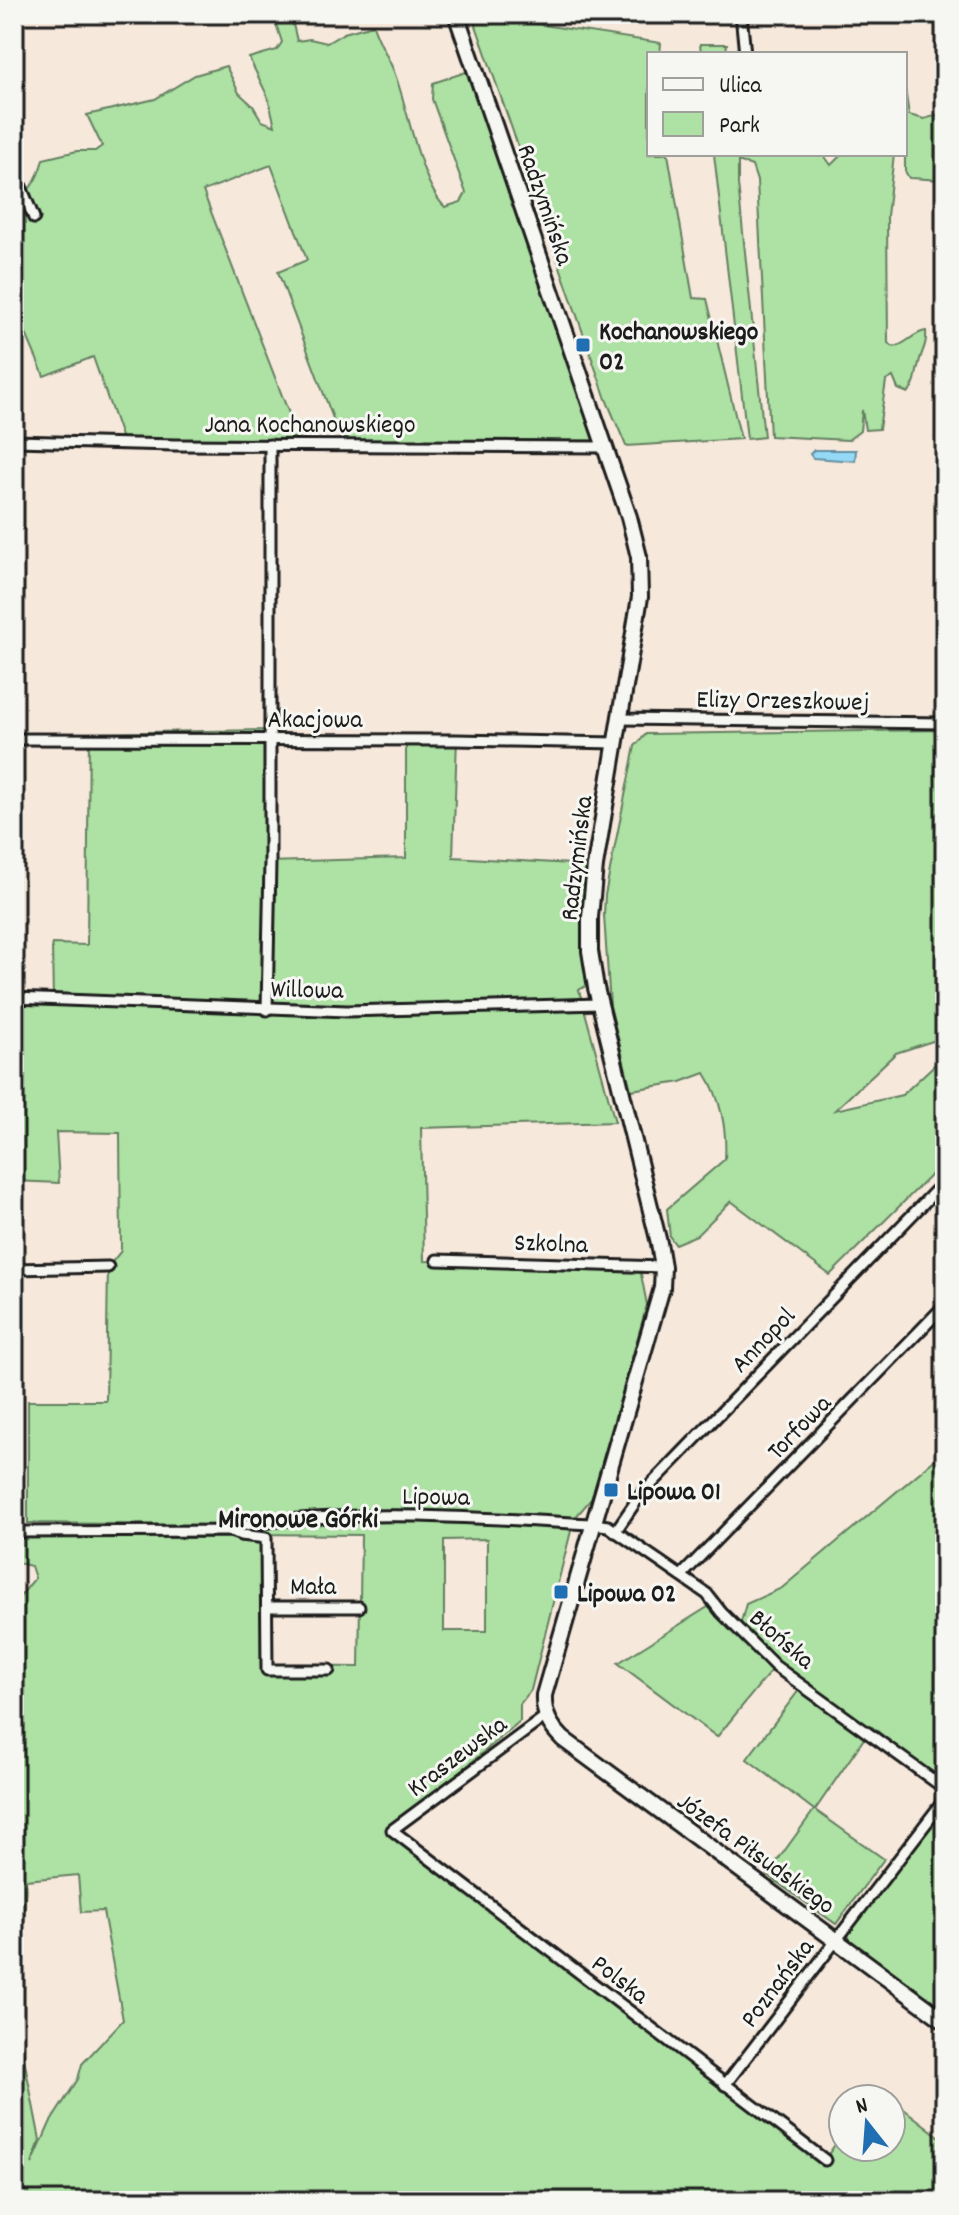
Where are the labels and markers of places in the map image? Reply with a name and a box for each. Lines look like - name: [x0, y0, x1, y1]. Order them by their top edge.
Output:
- place label: Kochanowskiego 02: [599, 315, 759, 382]
- marker: Kochanowskiego 02: [574, 336, 592, 354]
- place label: Lipowa 01: [627, 1475, 721, 1512]
- marker: Lipowa 01: [602, 1481, 620, 1499]
- place label: Lipowa 02: [577, 1577, 676, 1614]
- marker: Lipowa 02: [552, 1583, 570, 1601]

